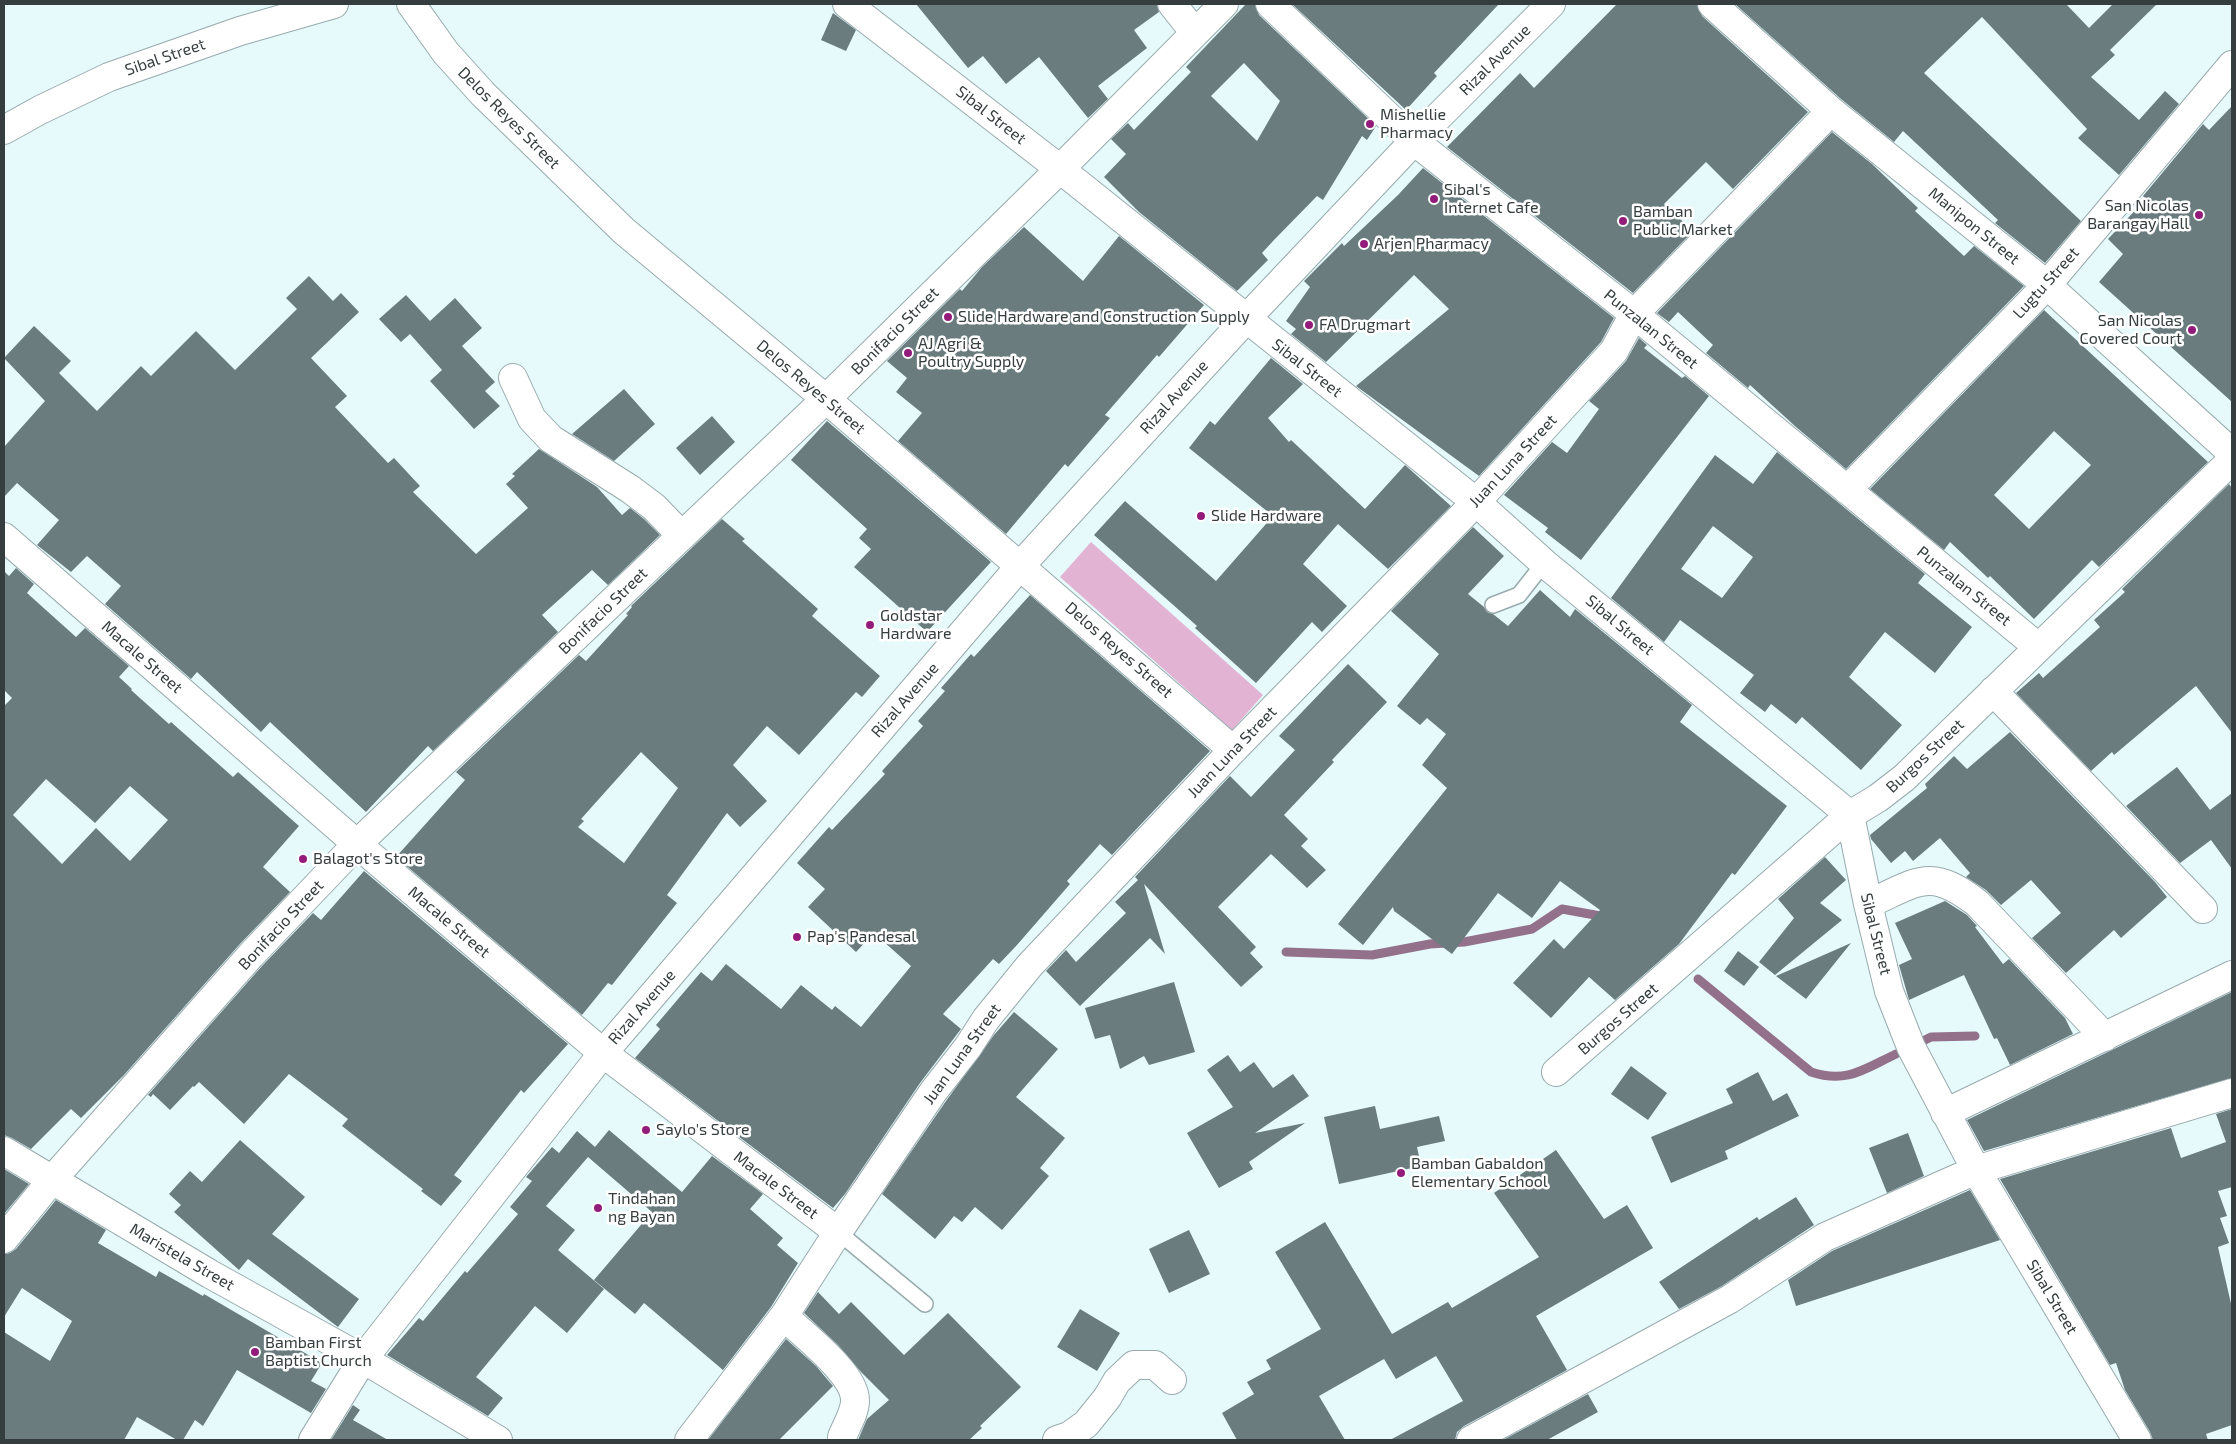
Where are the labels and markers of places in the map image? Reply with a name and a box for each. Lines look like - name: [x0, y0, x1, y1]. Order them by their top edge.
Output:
- place label: Mishellie Pharmacy: [1380, 105, 1453, 143]
- marker: Mishellie Pharmacy: [1364, 118, 1376, 130]
- place label: Sibal's Internet Cafe: [1444, 180, 1539, 218]
- marker: Sibal's Internet Cafe: [1428, 193, 1440, 205]
- place label: San Nicolas Barangay Hall: [2087, 196, 2189, 234]
- place label: Bamban Public Market: [1633, 202, 1733, 240]
- marker: San Nicolas Barangay Hall: [2193, 209, 2205, 221]
- marker: Bamban Public Market: [1617, 215, 1629, 227]
- place label: Arjen Pharmacy: [1374, 234, 1489, 254]
- marker: Arjen Pharmacy: [1358, 238, 1370, 250]
- place label: Slide Hardware and Construction Supply: [958, 307, 1250, 327]
- marker: Slide Hardware and Construction Supply: [942, 311, 954, 323]
- place label: San Nicolas Covered Court: [2080, 311, 2182, 349]
- place label: FA Drugmart: [1319, 315, 1411, 335]
- marker: FA Drugmart: [1303, 319, 1315, 331]
- marker: San Nicolas Covered Court: [2186, 324, 2198, 336]
- place label: AJ Agri & Poultry Supply: [918, 334, 1024, 372]
- marker: AJ Agri & Poultry Supply: [902, 347, 914, 359]
- place label: Slide Hardware: [1211, 506, 1322, 526]
- marker: Slide Hardware: [1195, 510, 1207, 522]
- place label: Goldstar Hardware: [880, 606, 952, 644]
- marker: Goldstar Hardware: [864, 619, 876, 631]
- place label: Balagot's Store: [313, 849, 423, 869]
- marker: Balagot's Store: [297, 853, 309, 865]
- place label: Pap's Pandesal: [807, 927, 916, 947]
- marker: Pap's Pandesal: [791, 931, 803, 943]
- place label: Saylo's Store: [656, 1120, 750, 1140]
- marker: Saylo's Store: [640, 1124, 652, 1136]
- place label: Bamban Gabaldon Elementary School: [1411, 1154, 1548, 1192]
- marker: Bamban Gabaldon Elementary School: [1395, 1167, 1407, 1179]
- place label: Tindahan ng Bayan: [608, 1189, 676, 1227]
- marker: Tindahan ng Bayan: [592, 1202, 604, 1214]
- place label: Bamban First Baptist Church: [265, 1333, 372, 1371]
- marker: Bamban First Baptist Church: [249, 1346, 261, 1358]

